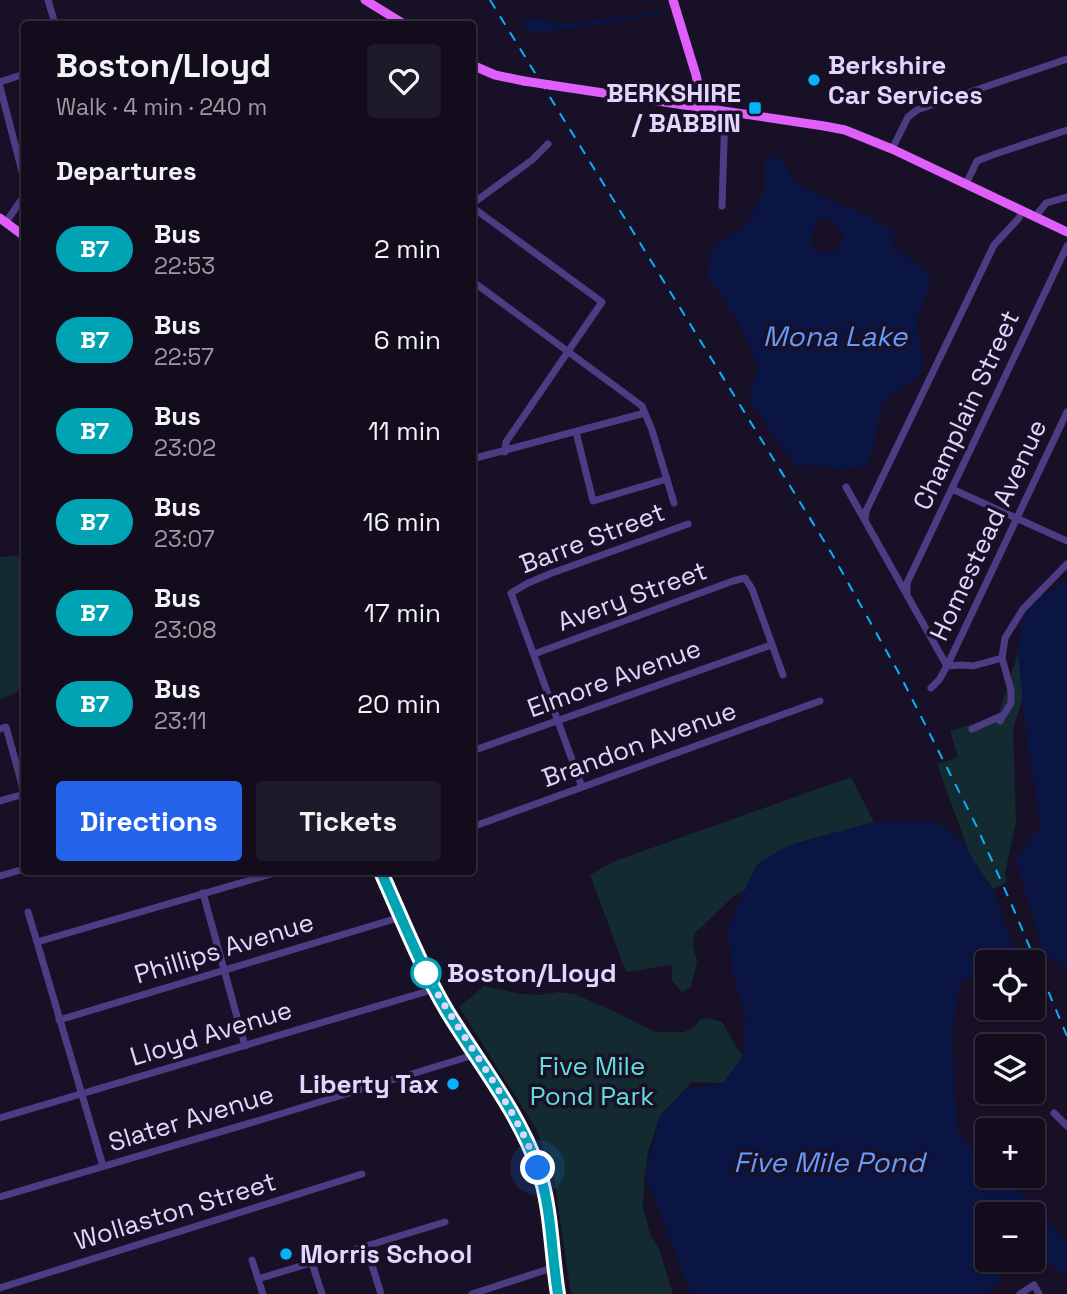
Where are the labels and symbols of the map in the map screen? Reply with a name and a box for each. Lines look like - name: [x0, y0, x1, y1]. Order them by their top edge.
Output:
- place label: Berkshire Car Services: [828, 48, 983, 112]
- marker: Berkshire Car Services: [806, 72, 822, 88]
- place label: BERKSHIRE / BABBIN: [606, 76, 741, 140]
- marker: BERKSHIRE / BABBIN: [747, 100, 763, 116]
- street label: Champlain Street: [905, 305, 1027, 515]
- water label: Mona Lake: [763, 318, 909, 354]
- street label: Homestead Avenue: [922, 414, 1054, 646]
- street label: Barre Street: [515, 495, 669, 581]
- street label: Avery Street: [553, 553, 711, 639]
- street label: Elmore Avenue: [523, 631, 705, 725]
- street label: Brandon Avenue: [537, 693, 741, 795]
- street label: Phillips Avenue: [130, 905, 318, 991]
- place label: Boston/Lloyd: [447, 956, 616, 990]
- marker: Boston/Lloyd: [411, 958, 441, 988]
- street label: Lloyd Avenue: [126, 992, 296, 1074]
- park label: Five Mile Pond Park: [530, 1049, 654, 1113]
- place label: Liberty Tax: [299, 1067, 439, 1101]
- marker: Liberty Tax: [445, 1076, 461, 1092]
- street label: Slater Avenue: [104, 1077, 278, 1159]
- water label: Five Mile Pond: [734, 1144, 927, 1180]
- your location: [520, 1150, 555, 1185]
- street label: Wollaston Street: [70, 1164, 280, 1258]
- place label: Morris School: [300, 1237, 472, 1271]
- marker: Morris School: [278, 1246, 294, 1262]

